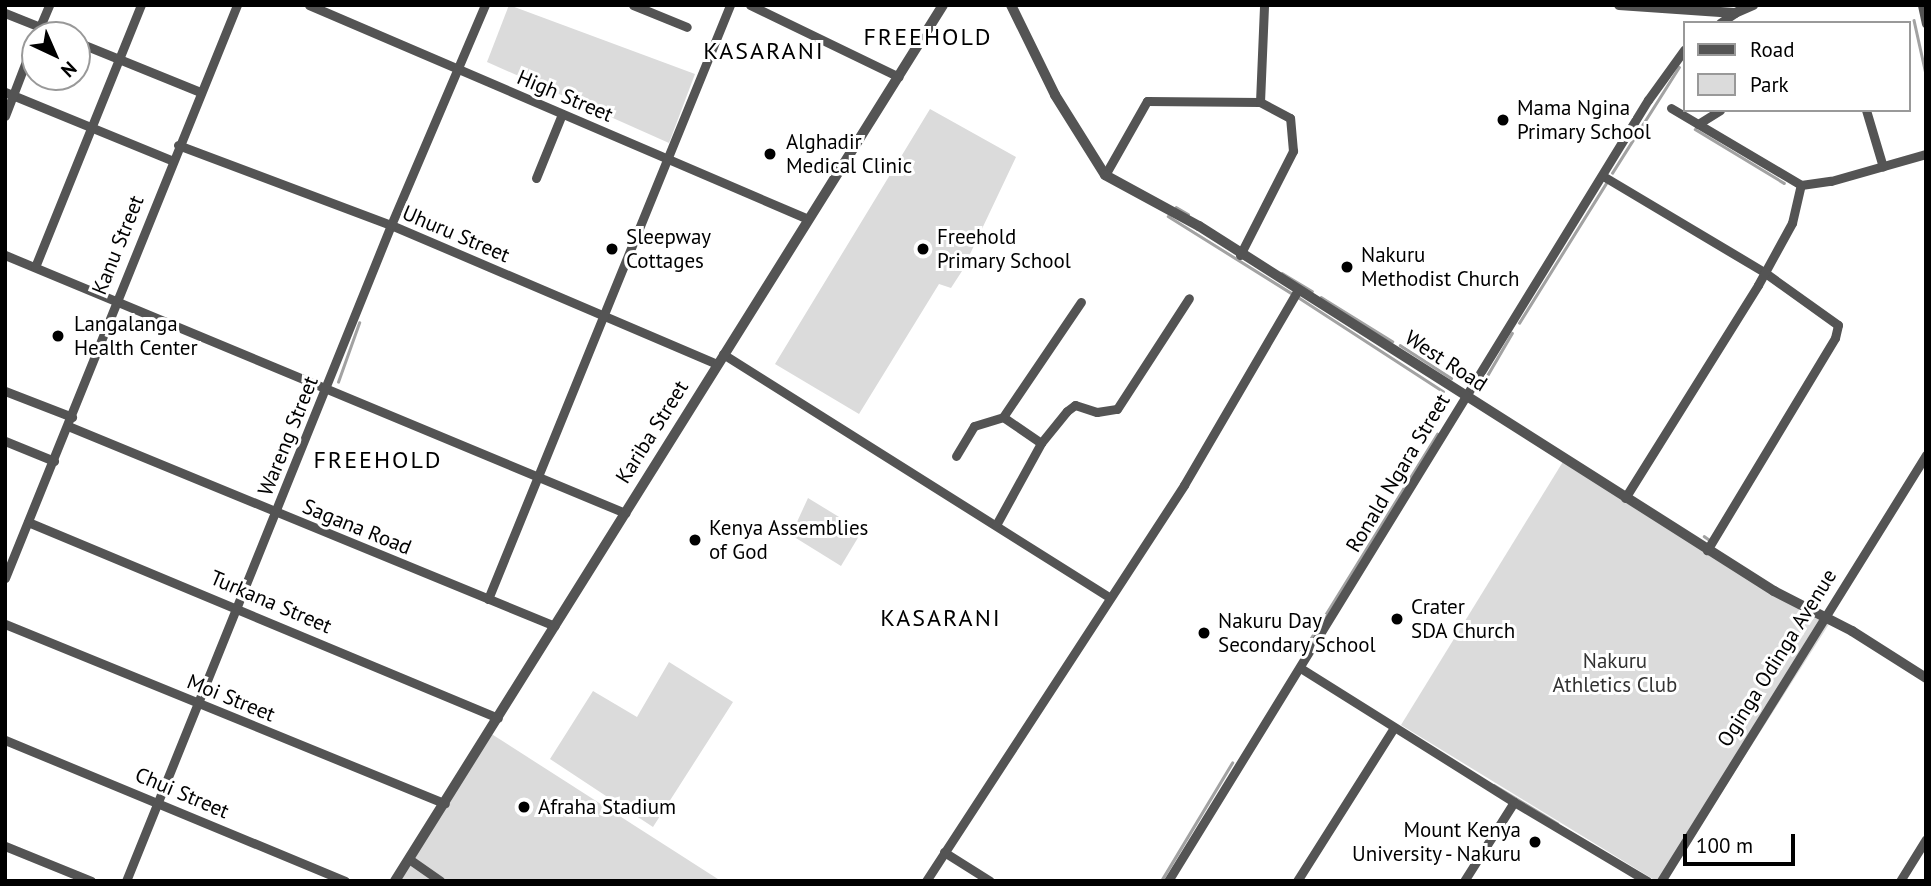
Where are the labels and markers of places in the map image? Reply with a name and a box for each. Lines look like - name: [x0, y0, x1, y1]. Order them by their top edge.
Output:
- place label: Mama Ngina Primary School: [1517, 95, 1652, 145]
- marker: Mama Ngina Primary School: [1495, 112, 1511, 128]
- place label: Alghadir Medical Clinic: [786, 129, 912, 179]
- marker: Alghadir Medical Clinic: [760, 144, 780, 164]
- place label: Sleepway Cottages: [626, 224, 711, 274]
- place label: Freehold Primary School: [937, 224, 1072, 274]
- marker: Sleepway Cottages: [604, 241, 620, 257]
- marker: Freehold Primary School: [915, 241, 931, 257]
- place label: Nakuru Methodist Church: [1361, 242, 1520, 292]
- marker: Nakuru Methodist Church: [1339, 259, 1355, 275]
- place label: Langalanga Health Center: [74, 311, 198, 361]
- marker: Langalanga Health Center: [48, 326, 68, 346]
- place label: Kenya Assemblies of God: [709, 515, 869, 565]
- marker: Kenya Assemblies of God: [687, 532, 703, 548]
- place label: Crater SDA Church: [1411, 594, 1516, 644]
- place label: Nakuru Day Secondary School: [1218, 608, 1376, 658]
- marker: Crater SDA Church: [1389, 611, 1405, 627]
- marker: Nakuru Day Secondary School: [1196, 625, 1212, 641]
- place label: Afraha Stadium: [538, 794, 676, 820]
- marker: Afraha Stadium: [516, 799, 532, 815]
- place label: Mount Kenya University - Nakuru: [1348, 817, 1521, 867]
- marker: Mount Kenya University - Nakuru: [1527, 834, 1543, 850]

